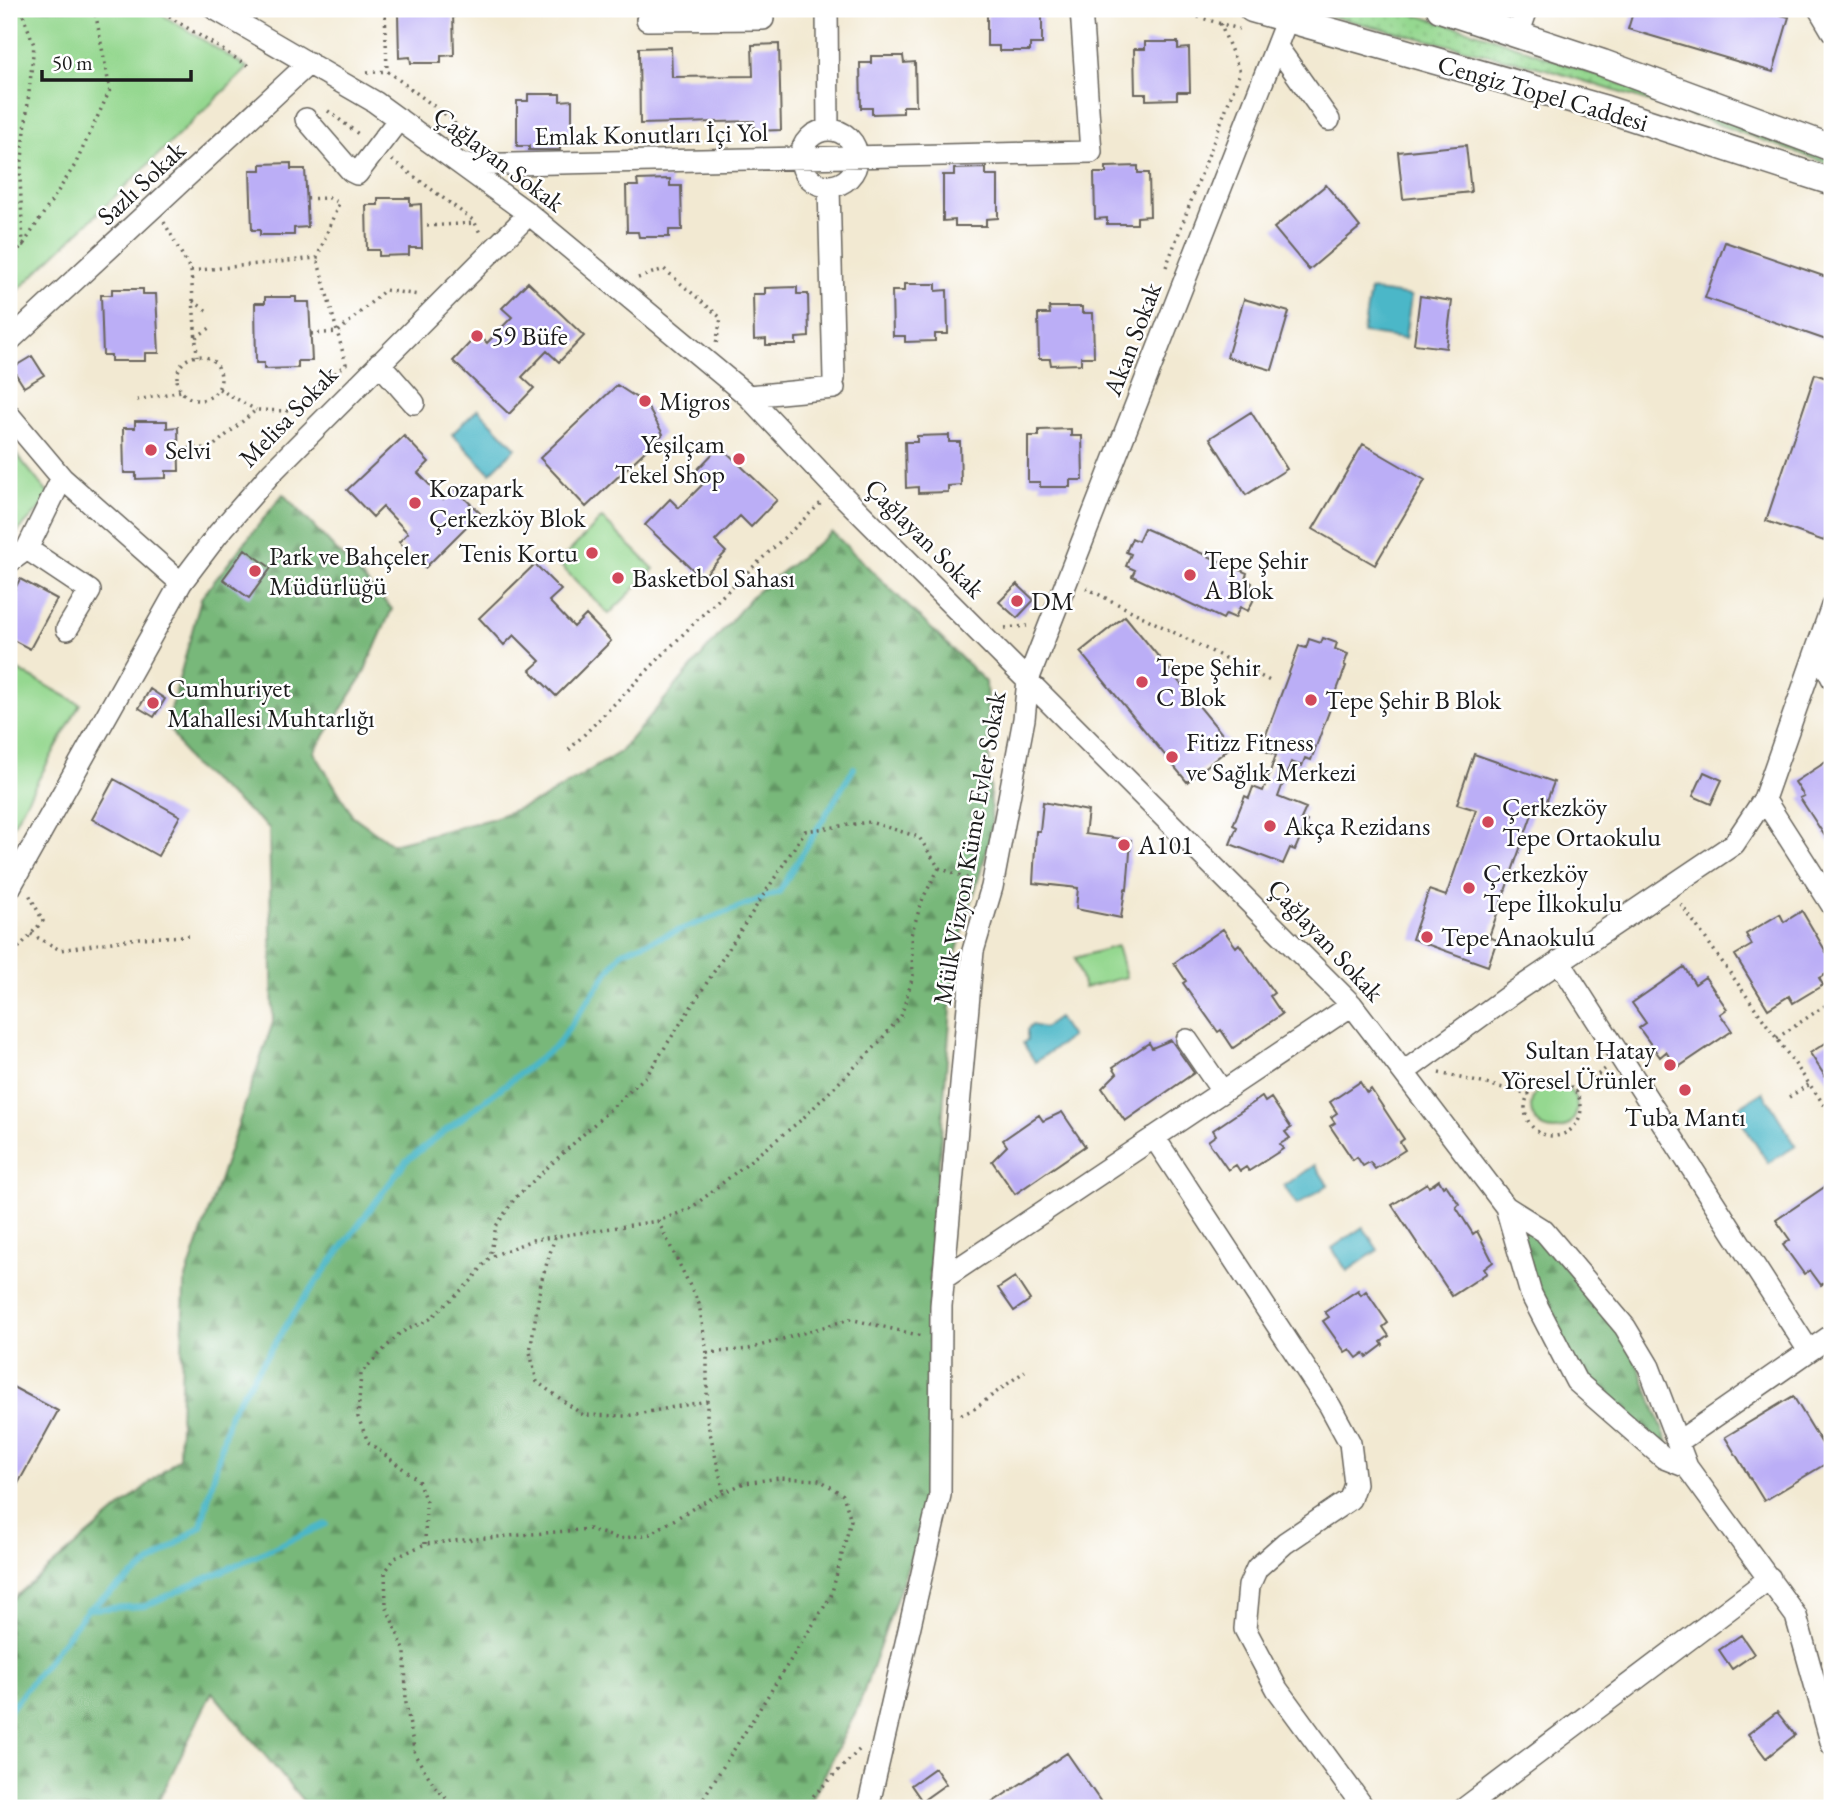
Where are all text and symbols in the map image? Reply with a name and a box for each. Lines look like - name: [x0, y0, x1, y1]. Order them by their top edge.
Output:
- scale bar: [42, 38, 191, 82]
- street label: Cengiz Topel Caddesi: [1434, 47, 1652, 139]
- text: 50 m: [52, 49, 93, 76]
- street label: Çağlayan Sokak: [426, 98, 572, 220]
- street label: Emlak Konutları İçi Yol: [534, 115, 768, 153]
- street label: Sazlı Sokak: [90, 133, 193, 233]
- street label: Akan Sokak: [1094, 277, 1169, 401]
- place label: 59 Büfe: [491, 319, 568, 353]
- marker: 59 Büfe: [469, 328, 485, 344]
- street label: Melisa Sokak: [231, 357, 346, 474]
- place label: Migros: [659, 384, 730, 418]
- marker: Migros: [637, 393, 653, 409]
- place label: Yeşilçam Tekel Shop: [615, 427, 725, 491]
- place label: Selvi: [165, 433, 211, 467]
- marker: Selvi: [143, 442, 159, 458]
- marker: Yeşilçam Tekel Shop: [731, 451, 747, 467]
- place label: Kozapark Çerkezköy Blok: [429, 471, 586, 535]
- street label: Çağlayan Sokak: [858, 471, 993, 606]
- marker: Kozapark Çerkezköy Blok: [407, 495, 423, 511]
- place label: Tenis Kortu: [458, 536, 578, 570]
- place label: Park ve Bahçeler Müdürlüğü: [269, 539, 429, 603]
- place label: Tepe Şehir A Blok: [1203, 543, 1309, 607]
- marker: Tenis Kortu: [584, 545, 600, 561]
- place label: Basketbol Sahası: [632, 561, 795, 595]
- marker: Park ve Bahçeler Müdürlüğü: [247, 563, 263, 579]
- marker: Tepe Şehir A Blok: [1182, 567, 1198, 583]
- marker: Basketbol Sahası: [610, 570, 626, 586]
- place label: DM: [1031, 584, 1074, 618]
- marker: DM: [1009, 593, 1025, 609]
- place label: Tepe Şehir C Blok: [1156, 650, 1261, 714]
- place label: Cumhuriyet Mahallesi Muhtarlığı: [167, 671, 375, 735]
- marker: Tepe Şehir C Blok: [1134, 674, 1150, 690]
- place label: Tepe Şehir B Blok: [1325, 683, 1502, 717]
- street label: Mülk Vizyon Küme Evler Sokak: [925, 688, 1014, 1008]
- marker: Tepe Şehir B Blok: [1303, 692, 1319, 708]
- marker: Cumhuriyet Mahallesi Muhtarlığı: [145, 695, 161, 711]
- place label: Fitizz Fitness ve Sağlık Merkezi: [1186, 725, 1356, 789]
- marker: Fitizz Fitness ve Sağlık Merkezi: [1164, 749, 1180, 765]
- place label: Çerkezköy Tepe Ortaokulu: [1502, 790, 1661, 854]
- place label: Akça Rezidans: [1283, 809, 1430, 843]
- marker: Çerkezköy Tepe Ortaokulu: [1480, 814, 1496, 830]
- marker: Akça Rezidans: [1262, 818, 1278, 834]
- place label: A101: [1137, 828, 1193, 862]
- marker: A101: [1116, 837, 1132, 853]
- place label: Çerkezköy Tepe İlkokulu: [1483, 856, 1623, 920]
- street label: Çağlayan Sokak: [1260, 871, 1392, 1009]
- marker: Çerkezköy Tepe İlkokulu: [1461, 880, 1477, 896]
- place label: Tepe Anaokulu: [1441, 920, 1595, 954]
- marker: Tepe Anaokulu: [1419, 929, 1435, 945]
- place label: Sultan Hatay Yöresel Ürünler: [1502, 1033, 1657, 1097]
- marker: Sultan Hatay Yöresel Ürünler: [1662, 1057, 1678, 1073]
- marker: Tuba Mantı: [1677, 1082, 1693, 1098]
- place label: Tuba Mantı: [1624, 1100, 1746, 1134]

